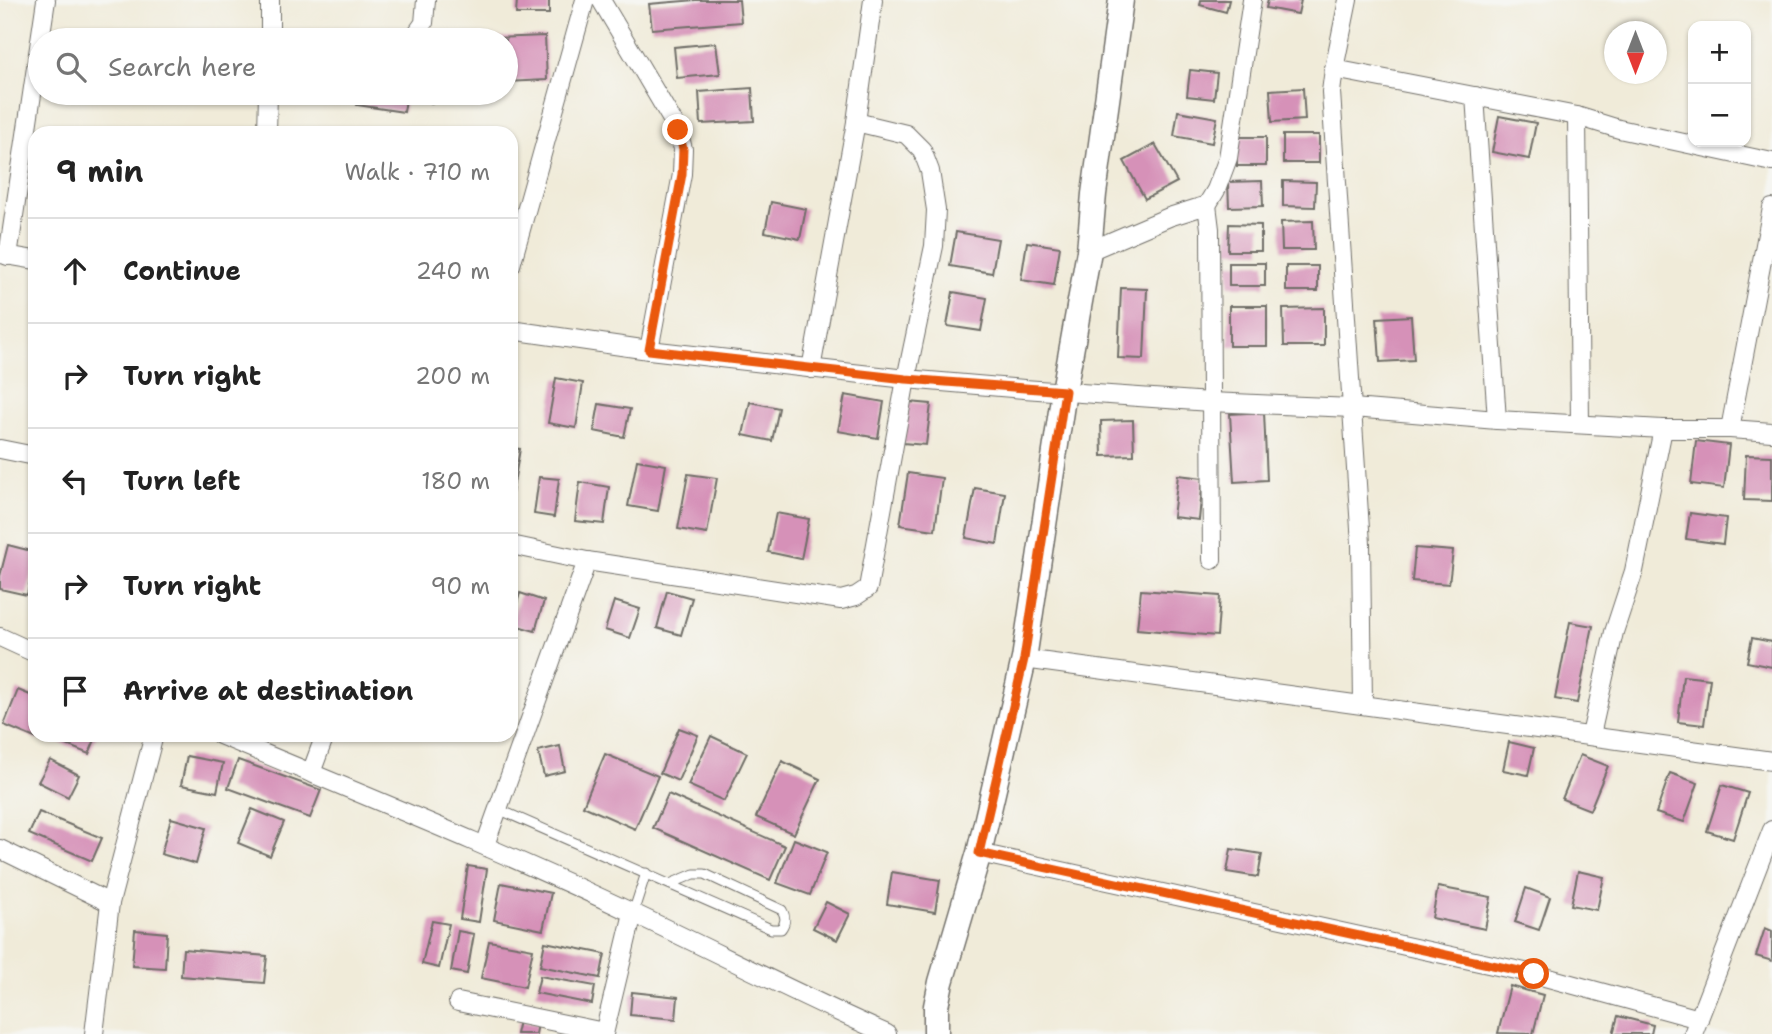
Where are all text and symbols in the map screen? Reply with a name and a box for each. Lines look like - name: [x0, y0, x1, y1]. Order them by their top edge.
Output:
- north arrow: [1604, 21, 1667, 84]
- map controls: [1688, 21, 1751, 147]
- button: +: [1688, 21, 1751, 84]
- search box: [28, 28, 518, 105]
- icon: search: [52, 48, 90, 86]
- text: Search here: [108, 49, 257, 84]
- button: −: [1688, 84, 1751, 147]
- route end: [662, 114, 693, 145]
- text: 9 min: [56, 151, 143, 192]
- text: Walk · 710 m: [345, 157, 490, 187]
- icon: ahead: [56, 252, 94, 290]
- text: Continue: [123, 253, 241, 288]
- text: 240 m: [416, 256, 490, 286]
- icon: right: [56, 357, 94, 395]
- text: Turn right: [123, 358, 261, 393]
- text: 200 m: [415, 361, 490, 391]
- icon: left: [56, 462, 94, 500]
- text: Turn left: [123, 463, 240, 498]
- text: 180 m: [421, 466, 490, 496]
- icon: right: [56, 567, 94, 605]
- text: Turn right: [123, 568, 261, 603]
- text: 90 m: [430, 571, 490, 601]
- icon: arrive: [56, 672, 94, 710]
- text: Arrive at destination: [123, 673, 413, 708]
- route start: [1518, 958, 1549, 989]

